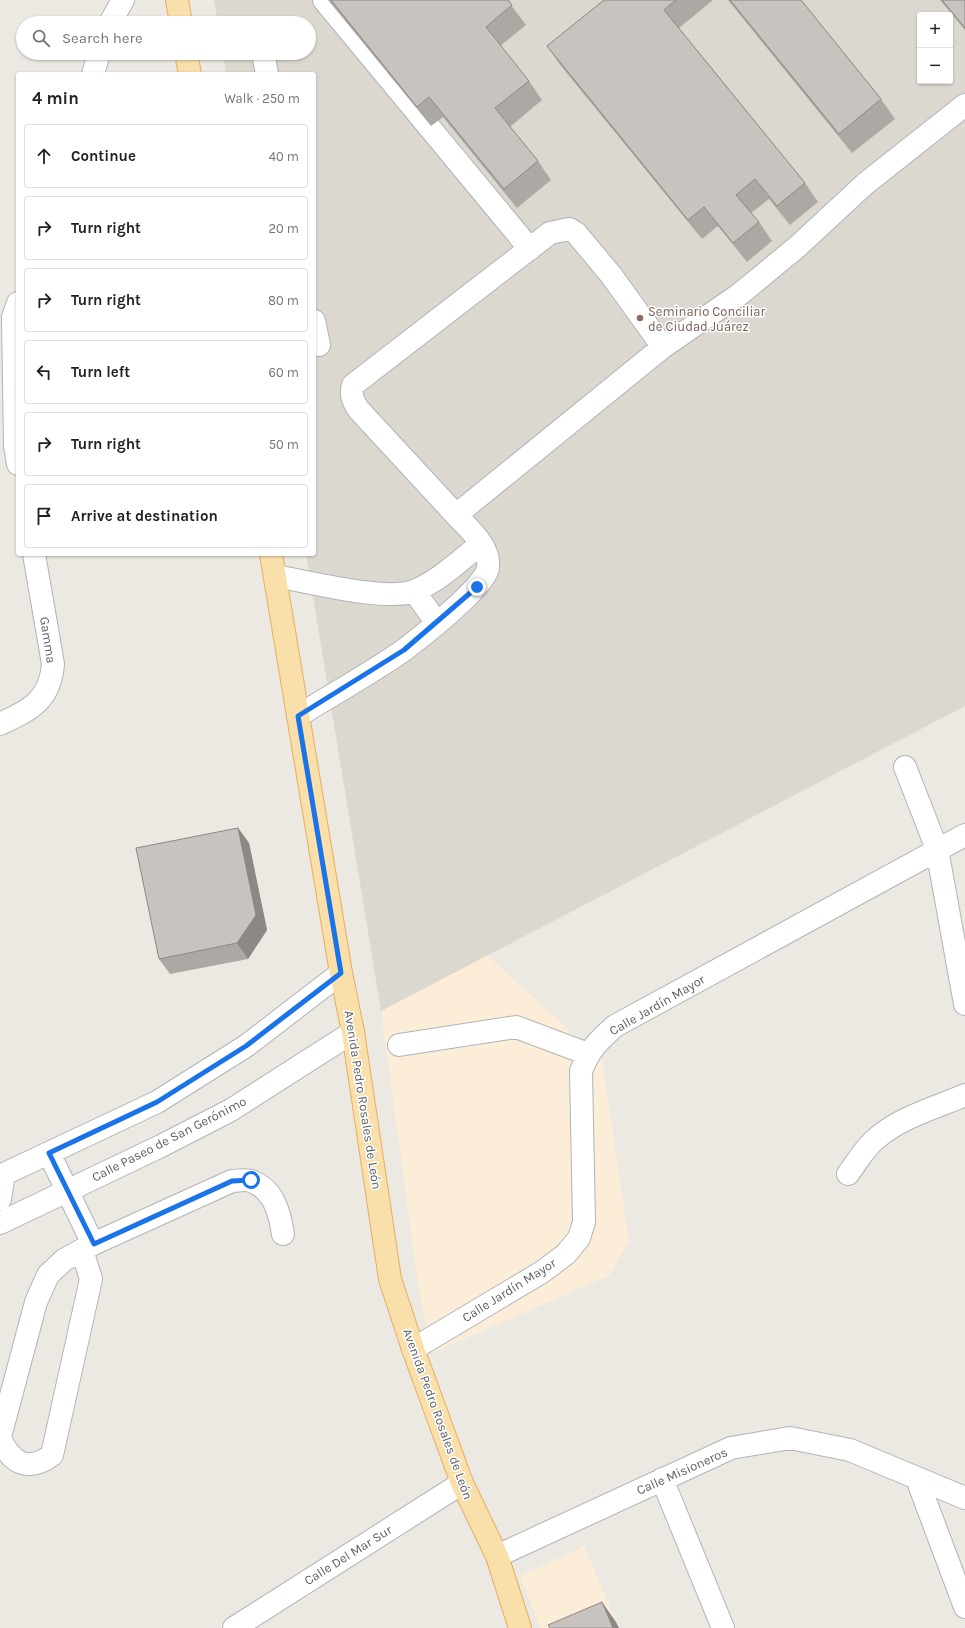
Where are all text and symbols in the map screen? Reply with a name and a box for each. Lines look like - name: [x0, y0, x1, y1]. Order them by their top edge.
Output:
- map controls: [917, 12, 953, 84]
- button: +: [917, 12, 953, 48]
- search box: [16, 16, 316, 60]
- icon: search: [30, 27, 52, 49]
- text: Search here: [62, 29, 143, 47]
- button: −: [917, 48, 953, 84]
- text: 4 min: [32, 88, 79, 108]
- text: Walk · 250 m: [224, 91, 300, 106]
- icon: ahead: [33, 145, 55, 167]
- text: Continue: [71, 147, 136, 165]
- text: 40 m: [269, 149, 299, 164]
- icon: right: [33, 217, 55, 239]
- text: Turn right: [71, 219, 141, 237]
- text: 20 m: [269, 221, 299, 236]
- icon: right: [33, 289, 55, 311]
- text: Turn right: [71, 291, 141, 309]
- text: 80 m: [268, 293, 299, 308]
- place label: Seminario Conciliar de Ciudad Juárez: [648, 304, 766, 334]
- marker: Seminario Conciliar de Ciudad Juárez: [635, 313, 645, 323]
- icon: left: [33, 361, 55, 383]
- text: Turn left: [71, 363, 130, 381]
- text: 60 m: [269, 365, 299, 380]
- icon: right: [33, 433, 55, 455]
- text: Turn right: [71, 435, 141, 453]
- text: 50 m: [269, 437, 299, 452]
- icon: arrive: [33, 505, 55, 527]
- text: Arrive at destination: [71, 507, 218, 525]
- route end: [468, 578, 486, 596]
- street label: Gamma: [37, 616, 59, 664]
- street label: Calle Jardín Mayor: [607, 971, 708, 1038]
- street label: Avenida Pedro Rosales de León: [341, 1009, 385, 1191]
- street label: Calle Paseo de San Gerónimo: [89, 1093, 249, 1185]
- route start: [242, 1171, 260, 1189]
- street label: Calle Jardín Mayor: [459, 1255, 559, 1325]
- street label: Avenida Pedro Rosales de León: [400, 1326, 476, 1502]
- street label: Calle Misioneros: [634, 1444, 730, 1498]
- street label: Calle Del Mar Sur: [301, 1522, 395, 1588]

